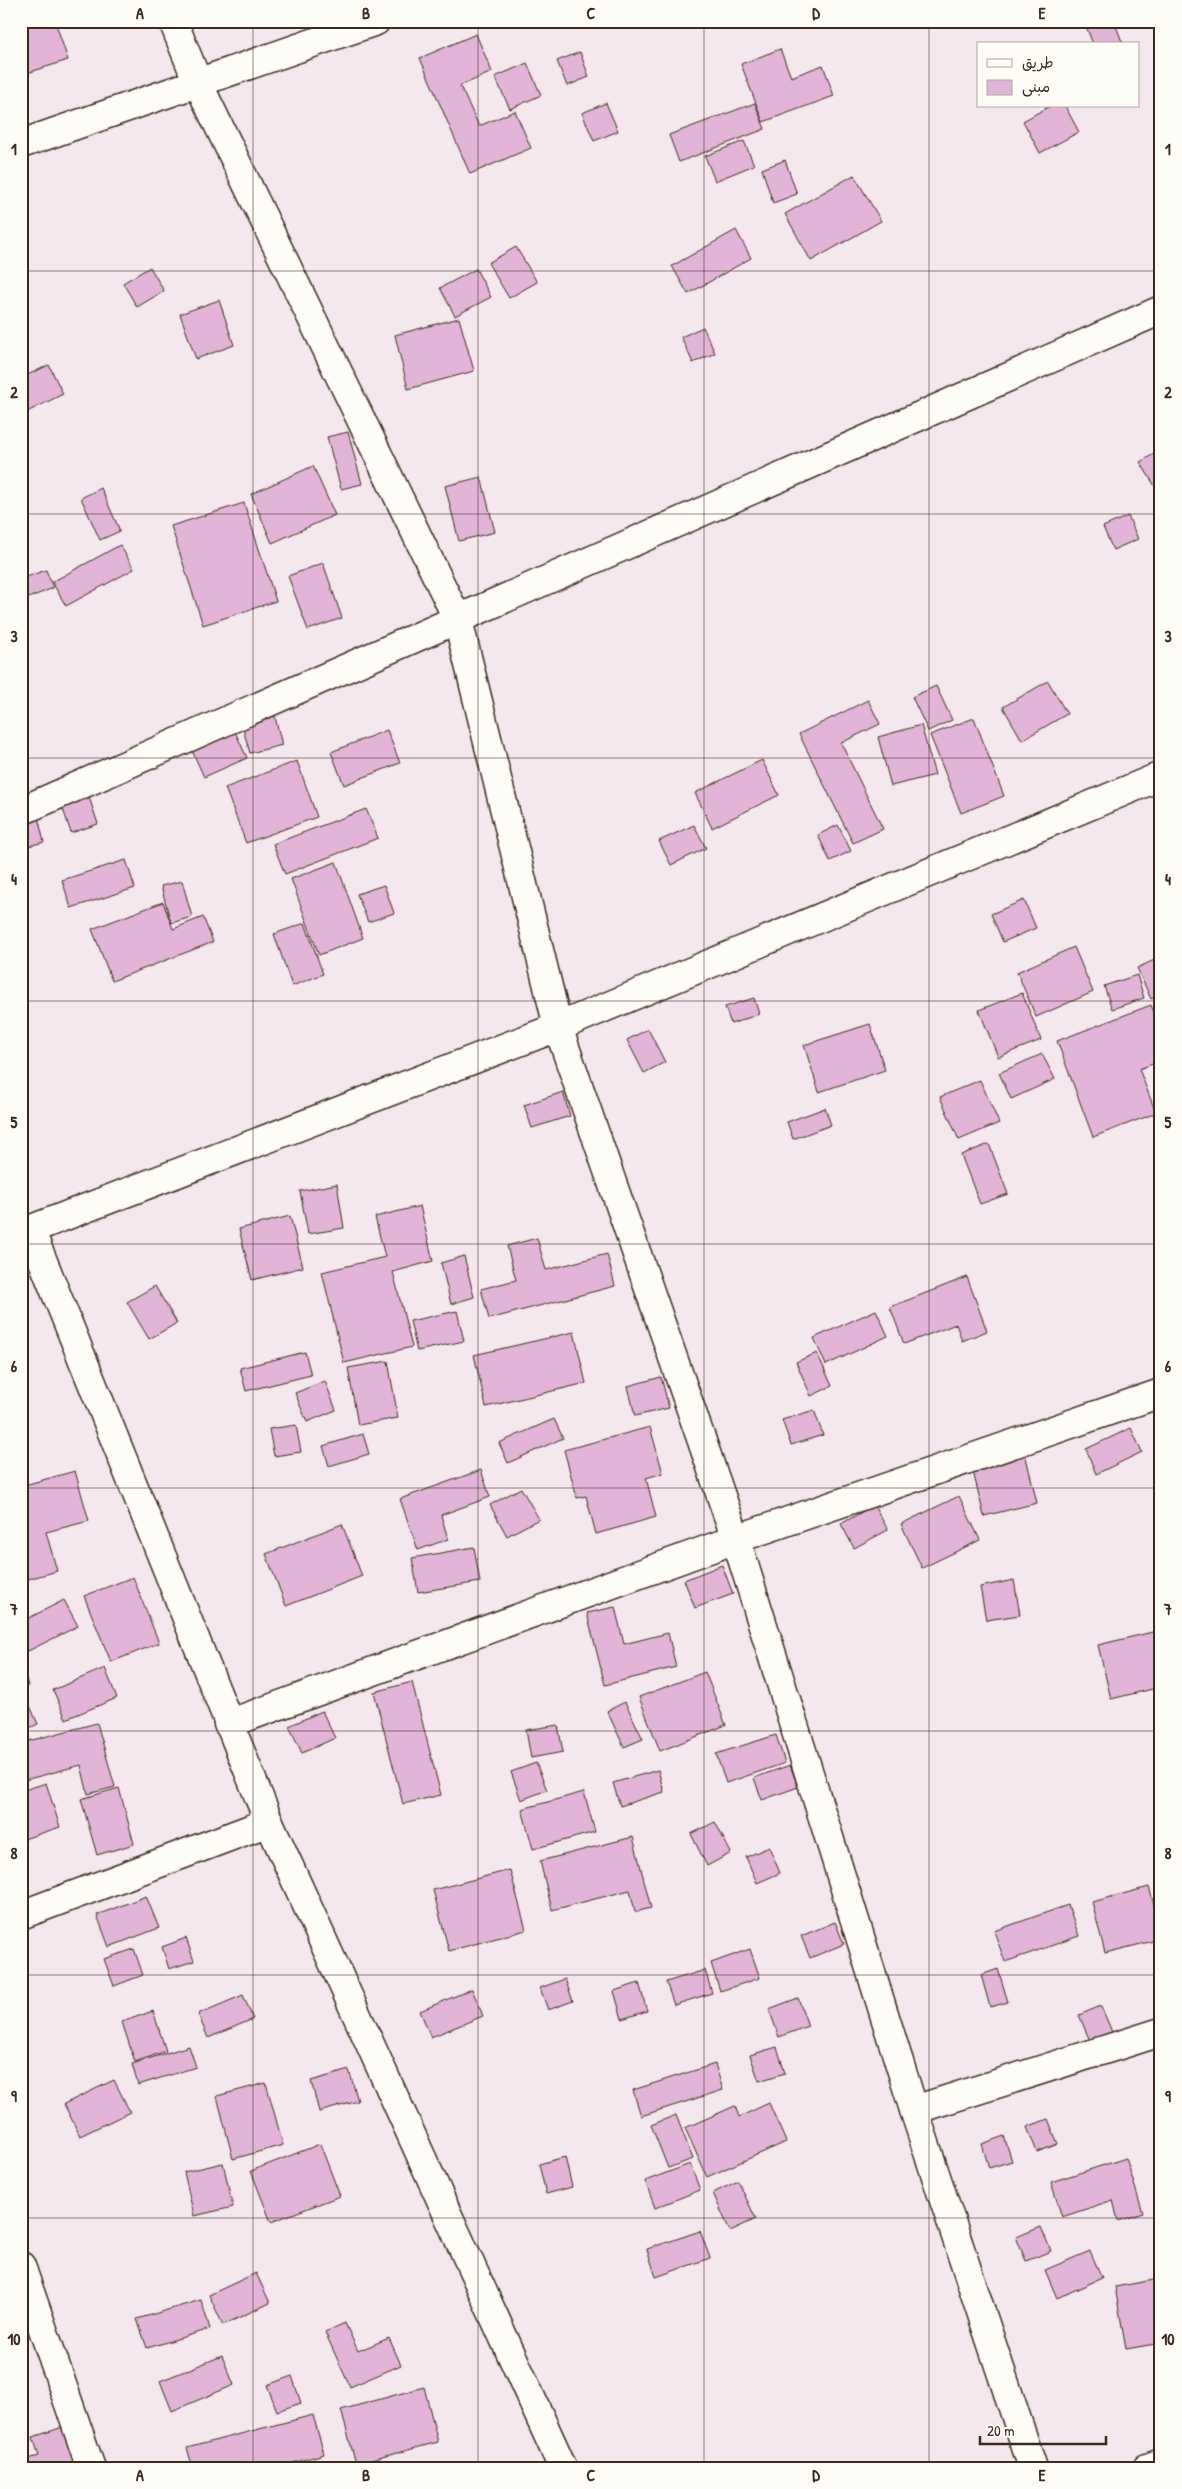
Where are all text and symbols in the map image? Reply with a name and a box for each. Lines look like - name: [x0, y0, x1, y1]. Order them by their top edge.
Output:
- text: A: [136, 2, 144, 24]
- text: B: [362, 2, 370, 24]
- text: C: [587, 2, 596, 24]
- text: D: [812, 2, 820, 24]
- text: E: [1038, 2, 1046, 24]
- legend: [977, 42, 1140, 108]
- text: طريق: [1022, 52, 1054, 73]
- text: مبنى: [1022, 76, 1050, 97]
- text: 1: [11, 138, 17, 160]
- text: 1: [1165, 138, 1171, 160]
- text: 2: [10, 381, 18, 403]
- text: 2: [1164, 381, 1172, 403]
- text: 3: [10, 625, 18, 647]
- text: 3: [1164, 625, 1172, 647]
- text: 4: [11, 868, 17, 890]
- text: 4: [1165, 868, 1171, 890]
- text: 5: [11, 1111, 18, 1133]
- text: 5: [1165, 1111, 1172, 1133]
- text: 6: [11, 1355, 18, 1377]
- text: 6: [1165, 1355, 1172, 1377]
- text: 7: [9, 1598, 18, 1620]
- text: 7: [1163, 1598, 1172, 1620]
- text: 8: [11, 1842, 18, 1864]
- text: 8: [1165, 1842, 1172, 1864]
- text: 9: [11, 2085, 17, 2107]
- text: 9: [1165, 2085, 1171, 2107]
- text: 10: [8, 2328, 20, 2350]
- text: 10: [1162, 2328, 1174, 2350]
- scale bar: [980, 2414, 1106, 2446]
- text: 20 m: [987, 2420, 1014, 2441]
- text: A: [136, 2464, 144, 2486]
- text: B: [362, 2464, 370, 2486]
- text: C: [587, 2464, 596, 2486]
- text: D: [812, 2464, 820, 2486]
- text: E: [1038, 2464, 1046, 2486]

